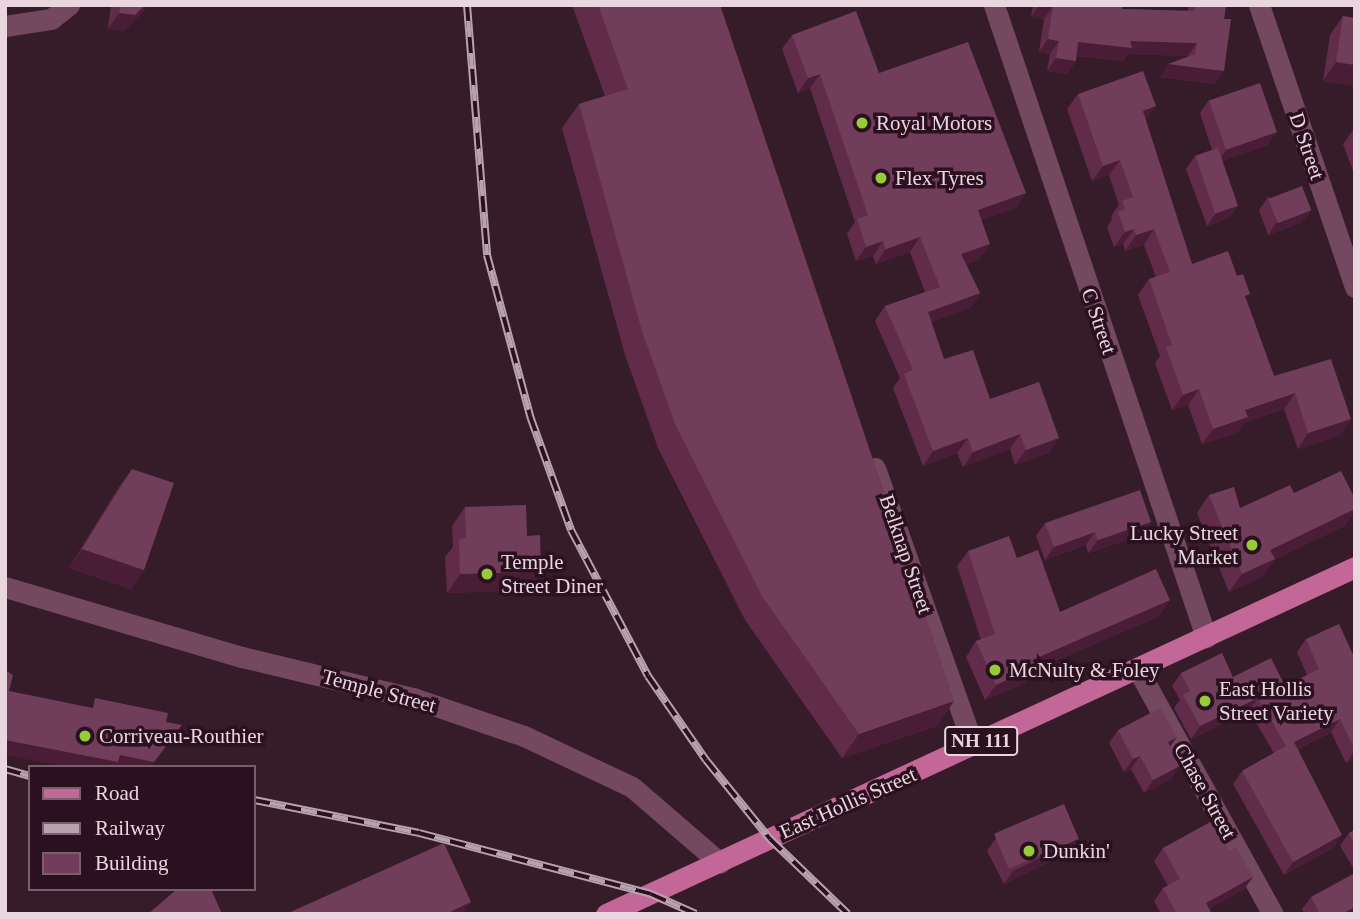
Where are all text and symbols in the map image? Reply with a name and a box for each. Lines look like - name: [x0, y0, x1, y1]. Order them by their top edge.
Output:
- street label: D Street: [1284, 109, 1330, 183]
- place label: Royal Motors: [876, 110, 992, 136]
- marker: Royal Motors: [854, 115, 870, 131]
- place label: Flex Tyres: [895, 165, 984, 191]
- marker: Flex Tyres: [873, 170, 889, 186]
- street label: C Street: [1076, 285, 1122, 357]
- street label: Belknap Street: [874, 491, 938, 617]
- place label: Lucky Street Market: [1130, 520, 1238, 570]
- marker: Lucky Street Market: [1244, 537, 1260, 553]
- place label: Temple Street Diner: [501, 549, 603, 599]
- marker: Temple Street Diner: [479, 566, 495, 582]
- place label: McNulty & Foley: [1009, 657, 1159, 683]
- marker: McNulty & Foley: [987, 662, 1003, 678]
- street label: Temple Street: [319, 664, 439, 718]
- place label: East Hollis Street Variety: [1219, 676, 1334, 726]
- marker: East Hollis Street Variety: [1197, 693, 1213, 709]
- place label: Corriveau-Routhier: [99, 723, 263, 749]
- road number: NH 111: [942, 726, 1020, 756]
- marker: Corriveau-Routhier: [77, 728, 93, 744]
- street label: Chase Street: [1168, 739, 1242, 843]
- street label: East Hollis Street: [776, 762, 920, 844]
- legend: [28, 765, 256, 891]
- text: Road: [95, 781, 139, 805]
- text: Railway: [95, 816, 165, 840]
- place label: Dunkin': [1043, 838, 1110, 864]
- marker: Dunkin': [1021, 843, 1037, 859]
- text: Building: [95, 851, 169, 875]

